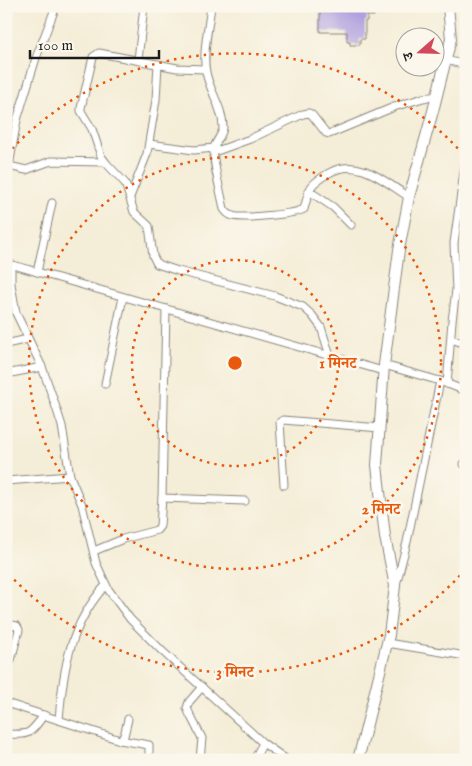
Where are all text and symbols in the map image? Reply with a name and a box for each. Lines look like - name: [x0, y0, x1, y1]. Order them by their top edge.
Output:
- scale bar: [30, 28, 159, 60]
- north arrow: [394, 28, 444, 78]
- text: 100 m: [38, 36, 74, 55]
- text: उ: [399, 49, 419, 63]
- centre of rings: [226, 354, 244, 372]
- text: 1 मिनट: [319, 354, 358, 373]
- text: 2 मिनट: [362, 500, 402, 519]
- text: 3 मिनट: [216, 663, 255, 682]

